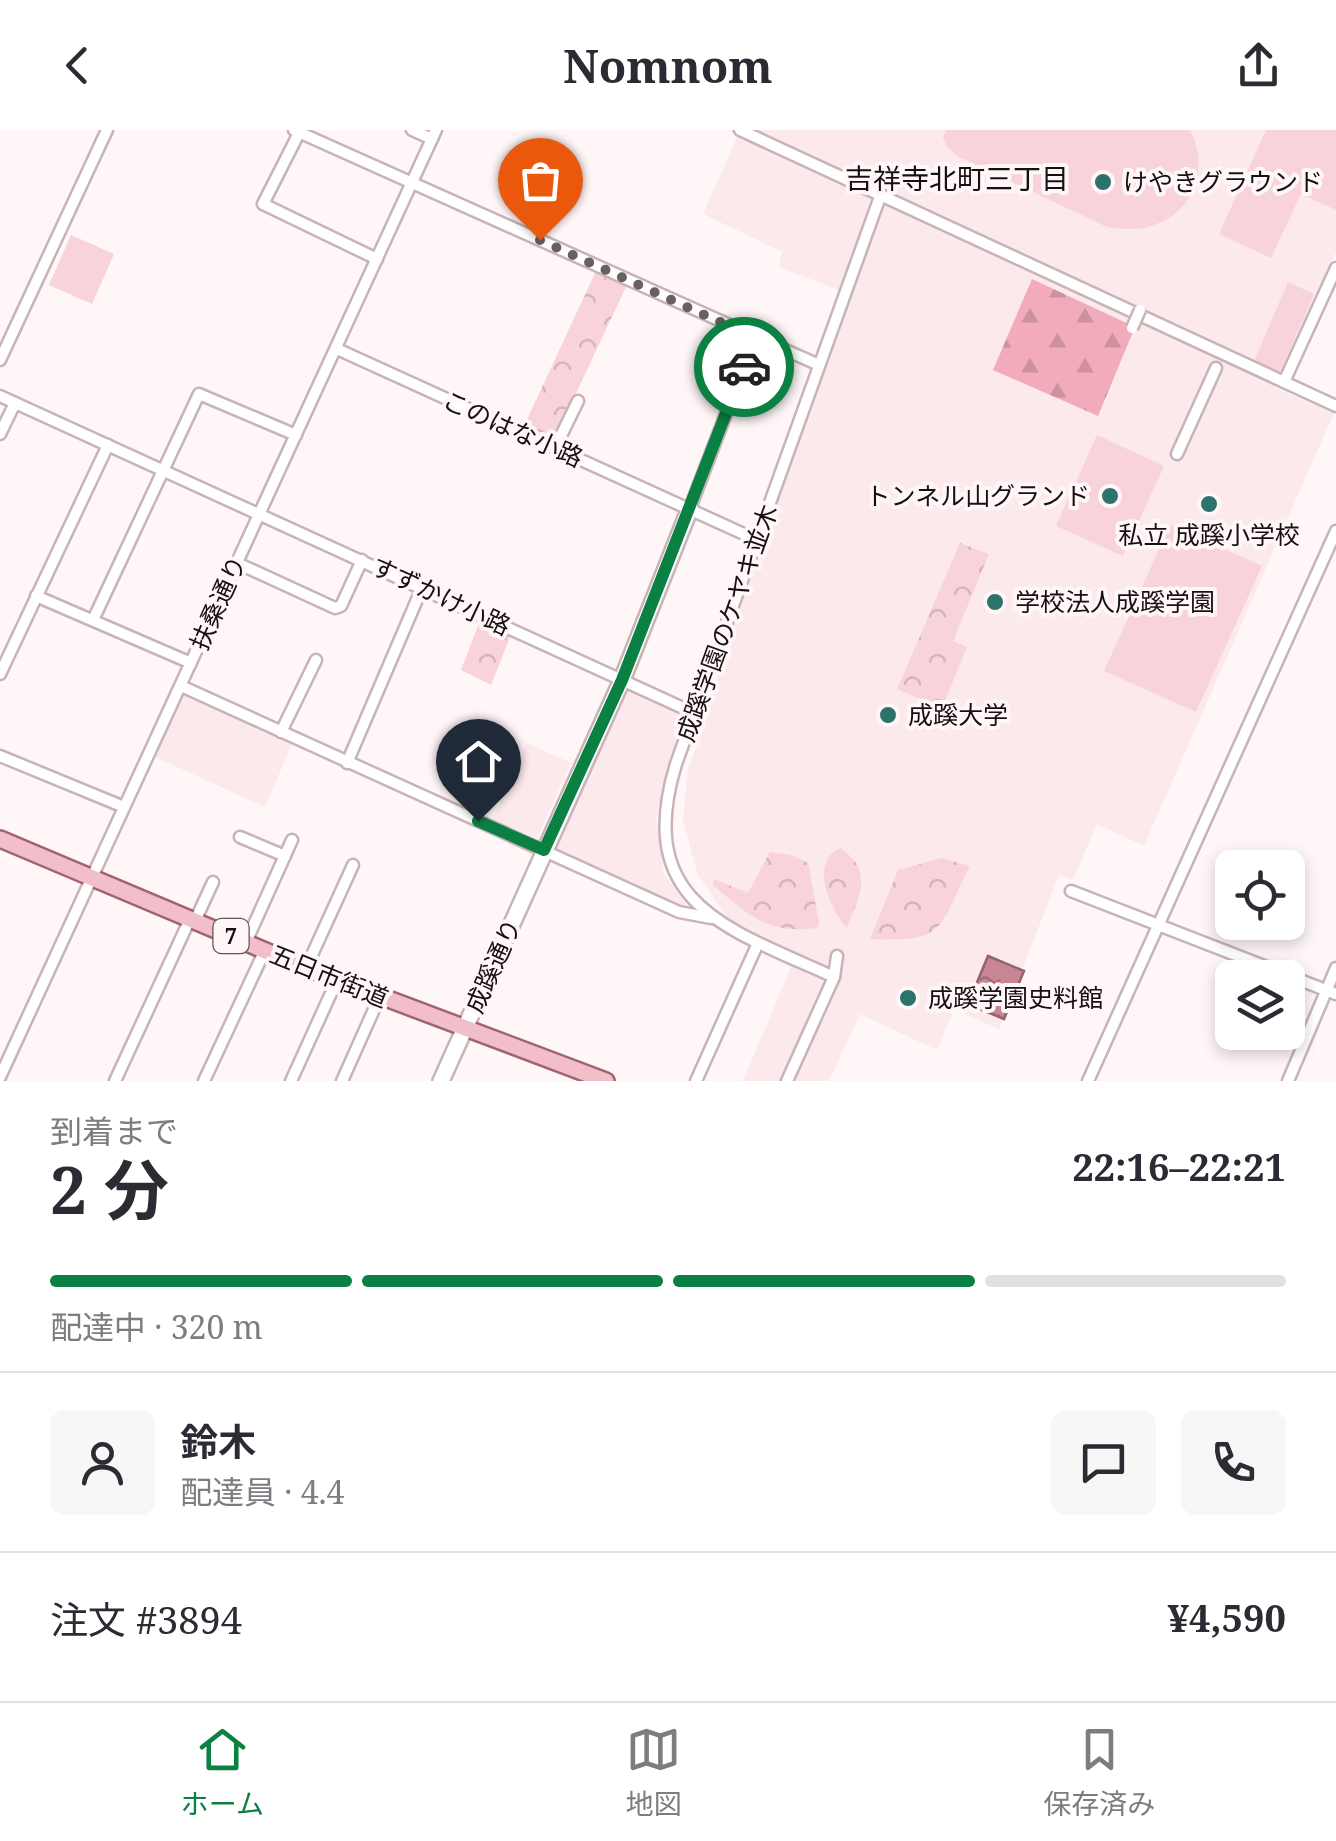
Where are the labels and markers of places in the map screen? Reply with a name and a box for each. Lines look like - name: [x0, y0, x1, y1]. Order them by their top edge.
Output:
- pin: [498, 138, 583, 241]
- place label: けやきグラウンド: [1123, 164, 1323, 198]
- marker: けやきグラウンド: [1092, 171, 1114, 193]
- place label: トンネル山グランド: [865, 478, 1090, 512]
- marker: トンネル山グランド: [1099, 485, 1121, 507]
- marker: 私立 成蹊小学校: [1198, 493, 1220, 515]
- place label: 私立 成蹊小学校: [1118, 517, 1300, 551]
- place label: 学校法人成蹊学園: [1015, 584, 1215, 618]
- marker: 学校法人成蹊学園: [984, 591, 1006, 613]
- place label: 成蹊大学: [908, 697, 1008, 731]
- marker: 成蹊大学: [877, 704, 899, 726]
- pin: [436, 719, 521, 822]
- place label: 成蹊学園史料館: [928, 980, 1103, 1014]
- marker: 成蹊学園史料館: [897, 987, 919, 1009]

